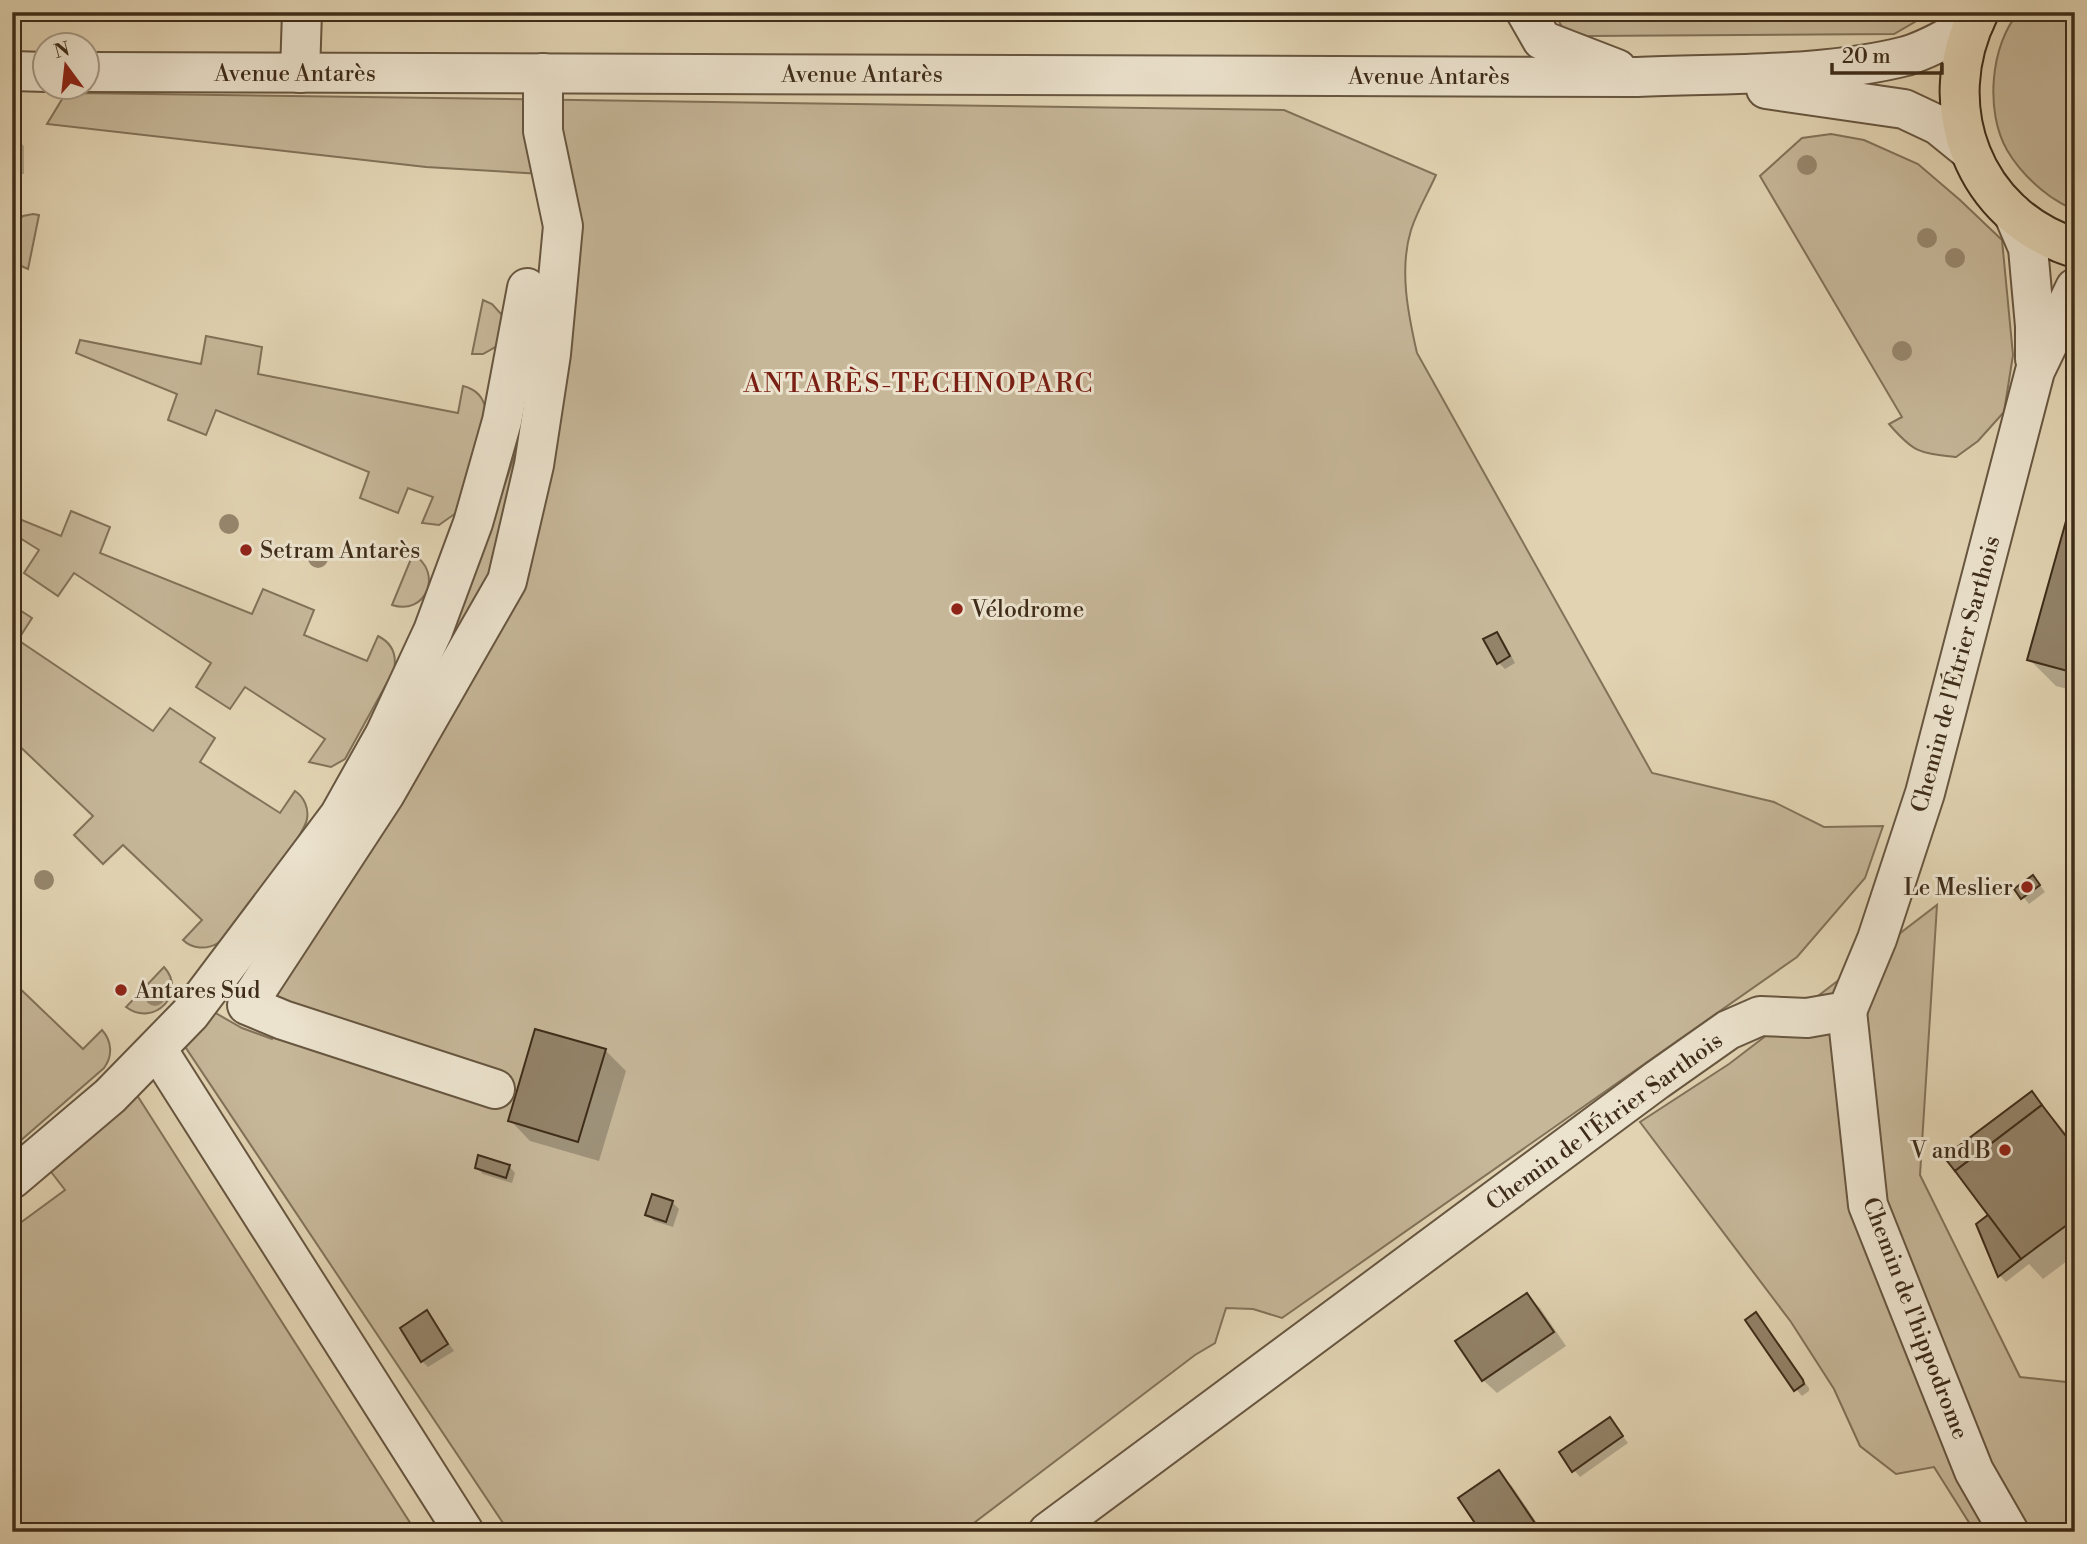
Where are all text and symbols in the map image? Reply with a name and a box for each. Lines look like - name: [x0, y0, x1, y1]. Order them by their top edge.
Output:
- north arrow: [32, 32, 102, 102]
- scale bar: [1832, 32, 1942, 76]
- text: N: [51, 37, 72, 64]
- text: 20 m: [1842, 44, 1891, 70]
- street label: Avenue Antarès: [213, 60, 376, 88]
- street label: Avenue Antarès: [780, 61, 943, 89]
- street label: Avenue Antarès: [1347, 63, 1510, 91]
- district label: ANTARÈS-TECHNOPARC: [743, 366, 1094, 400]
- street label: Chemin de l'Étrier Sarthois: [1904, 532, 2006, 816]
- place label: Setram Antarès: [260, 537, 420, 565]
- marker: Setram Antarès: [238, 542, 254, 558]
- place label: Vélodrome: [970, 596, 1084, 624]
- marker: Vélodrome: [949, 601, 965, 617]
- place label: Le Meslier: [1903, 874, 2013, 902]
- marker: Le Meslier: [2019, 879, 2035, 895]
- place label: Antares Sud: [134, 977, 260, 1005]
- marker: Antares Sud: [113, 982, 129, 998]
- street label: Chemin de l'Étrier Sarthois: [1480, 1025, 1728, 1217]
- place label: V and B: [1910, 1137, 1991, 1165]
- marker: V and B: [1997, 1142, 2013, 1158]
- street label: Chemin de l'hippodrome: [1856, 1193, 1974, 1443]

